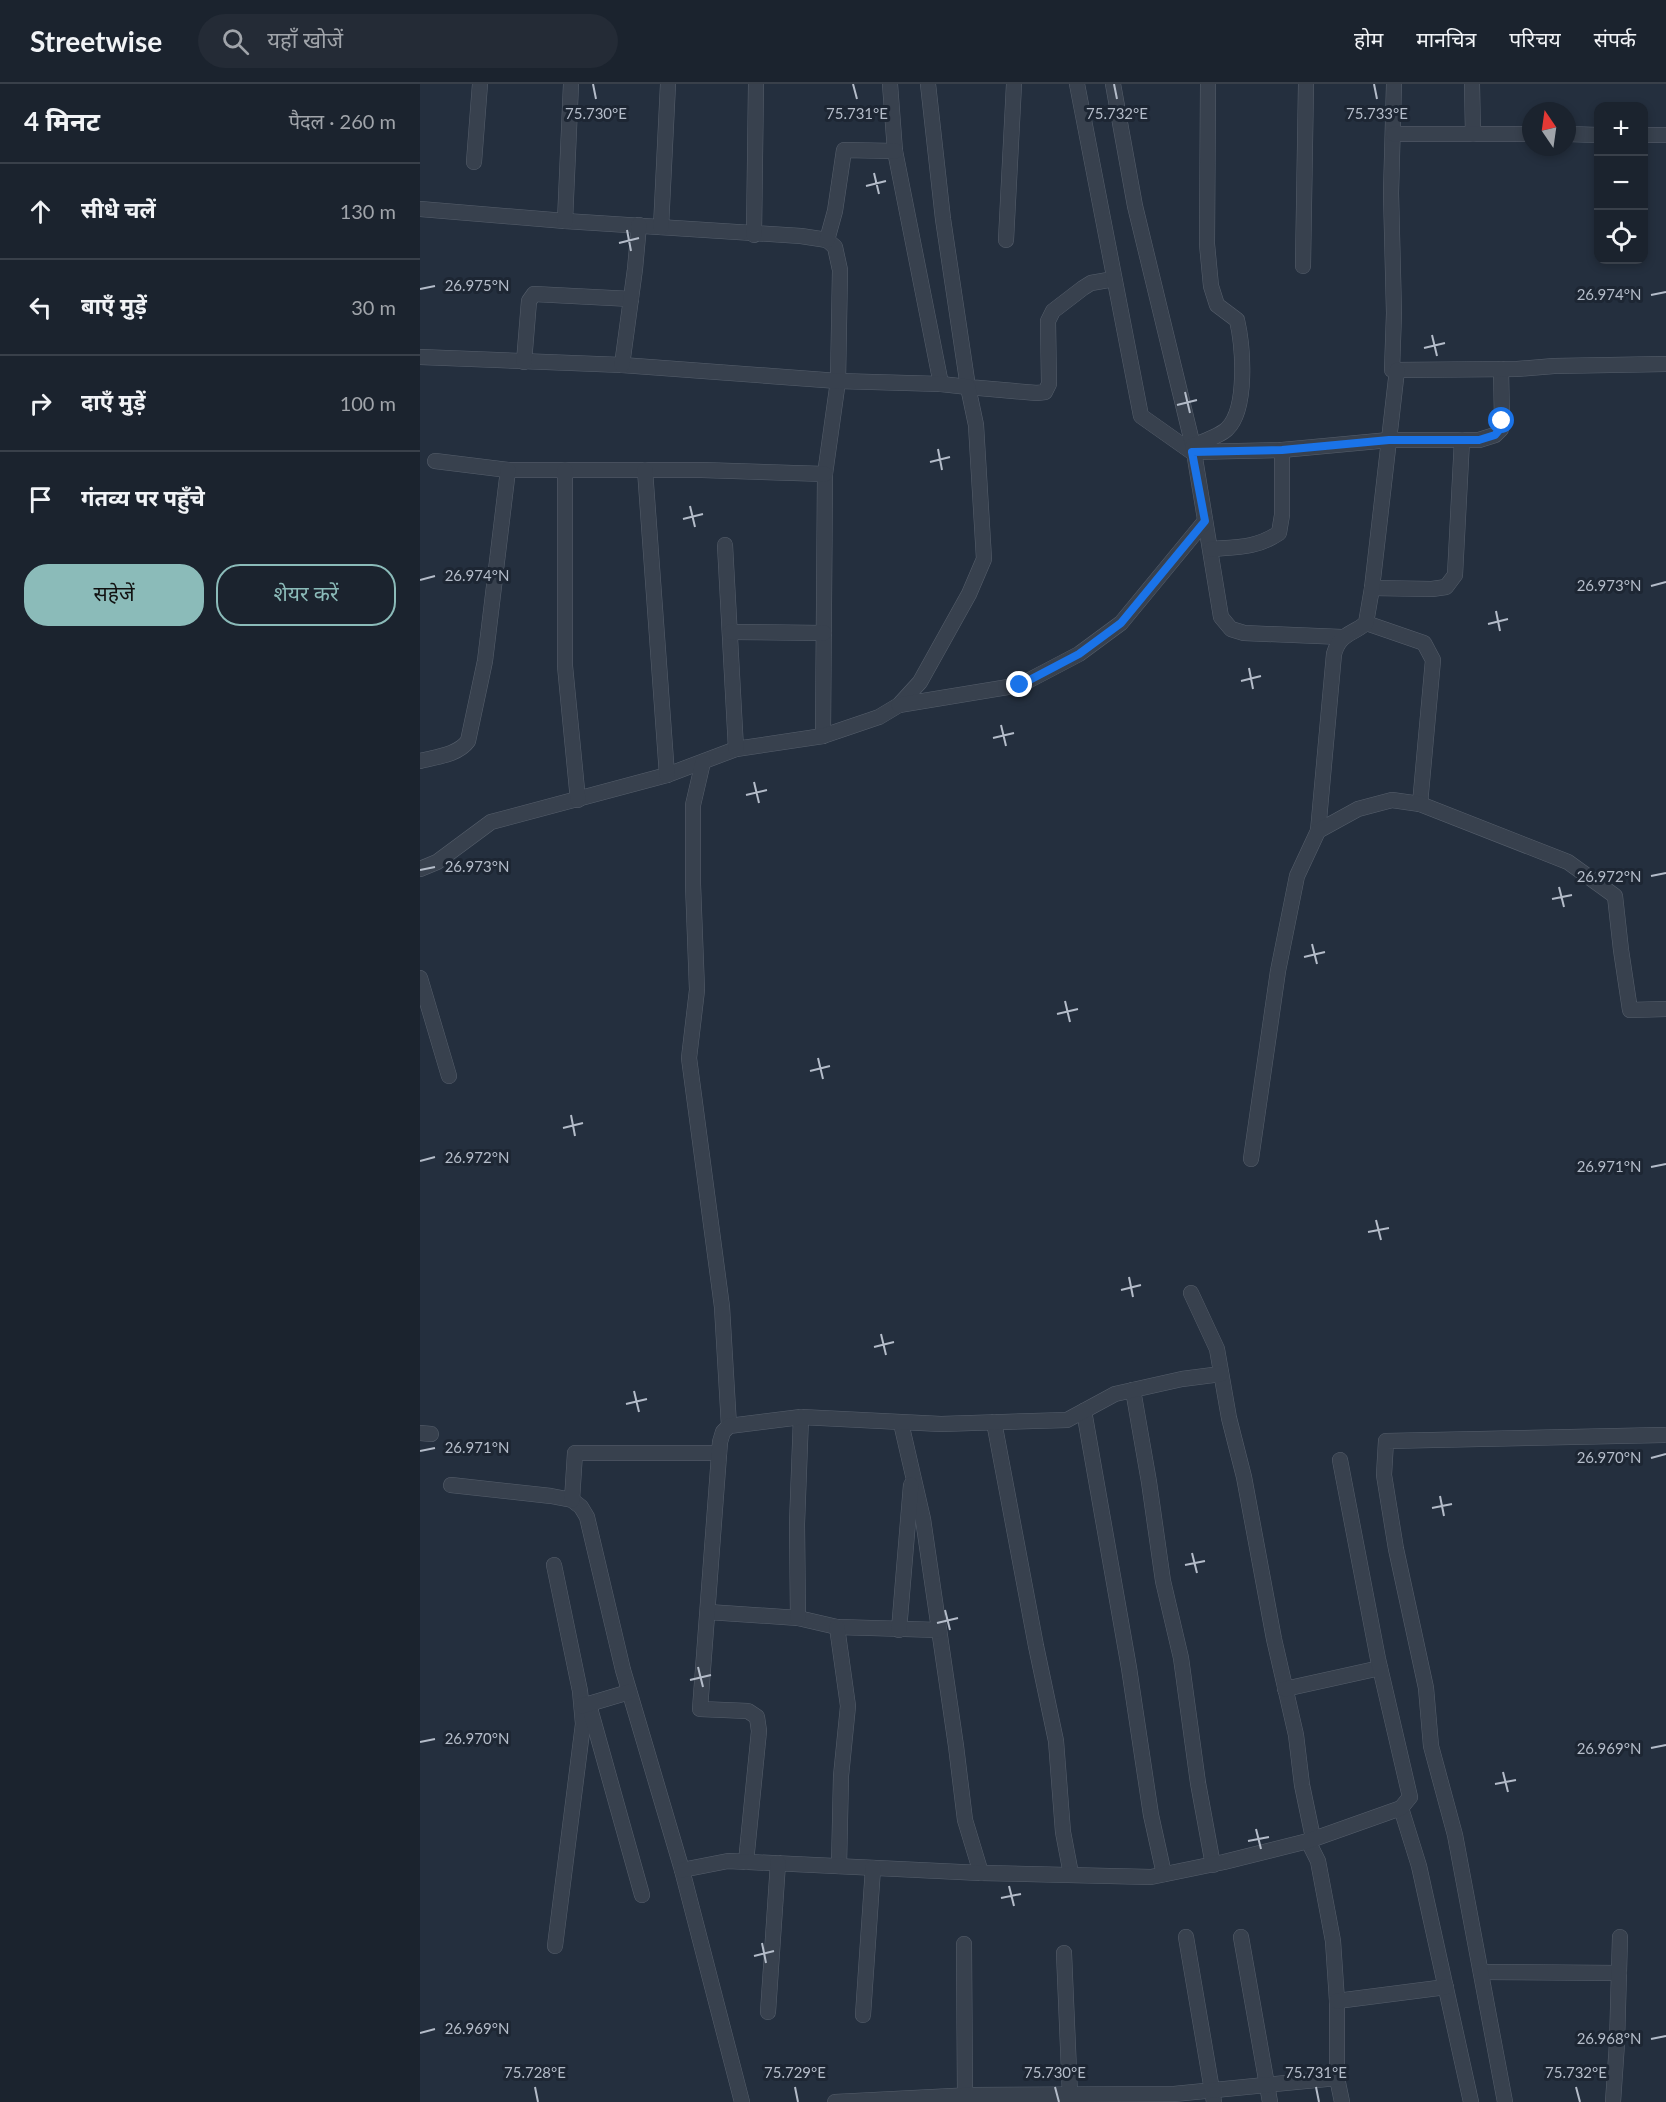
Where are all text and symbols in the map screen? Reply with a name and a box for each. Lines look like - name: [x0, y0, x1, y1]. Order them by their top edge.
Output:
- search box: [198, 14, 618, 68]
- text: Streetwise: [30, 24, 162, 58]
- icon: search: [219, 25, 252, 58]
- text: यहाँ खोजें: [267, 26, 343, 53]
- text: होम: [1354, 26, 1383, 51]
- text: मानचित्र: [1416, 26, 1476, 51]
- text: परिचय: [1509, 26, 1561, 51]
- text: संपर्क: [1594, 26, 1636, 51]
- north arrow: [1522, 102, 1576, 156]
- map controls: [1594, 102, 1648, 264]
- button: +: [1594, 102, 1648, 156]
- text: 75.730°E: [565, 104, 627, 122]
- text: 75.731°E: [826, 104, 888, 122]
- text: 75.732°E: [1086, 104, 1148, 122]
- text: 75.733°E: [1346, 104, 1408, 122]
- text: 4 मिनट: [24, 105, 100, 137]
- text: पैदल · 260 m: [289, 109, 396, 133]
- button: −: [1594, 156, 1648, 210]
- icon: ahead: [24, 195, 57, 228]
- text: सीधे चलें: [81, 196, 156, 223]
- text: 130 m: [340, 199, 396, 223]
- button: locate: [1594, 210, 1648, 264]
- text: 26.975°N: [445, 276, 509, 294]
- text: 26.974°N: [1577, 285, 1641, 303]
- icon: left: [24, 291, 57, 324]
- text: बाएँ मुड़ें: [81, 292, 147, 319]
- text: 30 m: [351, 295, 396, 319]
- icon: right: [24, 387, 57, 420]
- text: दाएँ मुड़ें: [81, 388, 145, 415]
- text: 100 m: [340, 391, 396, 415]
- route start: [1488, 407, 1514, 433]
- icon: arrive: [24, 483, 57, 516]
- text: गंतव्य पर पहुँचे: [81, 484, 205, 511]
- button: सहेजें: [24, 564, 204, 626]
- button: शेयर करें: [216, 564, 396, 626]
- text: 26.974°N: [445, 566, 509, 584]
- text: 26.973°N: [1577, 576, 1641, 594]
- route end: [1006, 671, 1032, 697]
- text: 26.973°N: [445, 857, 509, 875]
- text: 26.972°N: [1577, 867, 1641, 885]
- text: 26.972°N: [445, 1148, 509, 1166]
- text: 26.971°N: [1577, 1157, 1641, 1175]
- text: 26.971°N: [445, 1438, 509, 1456]
- text: 26.970°N: [1577, 1448, 1641, 1466]
- text: 26.970°N: [445, 1729, 509, 1747]
- text: 26.969°N: [1577, 1739, 1641, 1757]
- text: 26.969°N: [445, 2019, 509, 2037]
- text: 26.968°N: [1577, 2029, 1641, 2047]
- text: 75.728°E: [504, 2063, 566, 2081]
- text: 75.729°E: [764, 2063, 826, 2081]
- text: 75.730°E: [1024, 2063, 1086, 2081]
- text: 75.731°E: [1285, 2063, 1347, 2081]
- text: 75.732°E: [1545, 2063, 1607, 2081]

